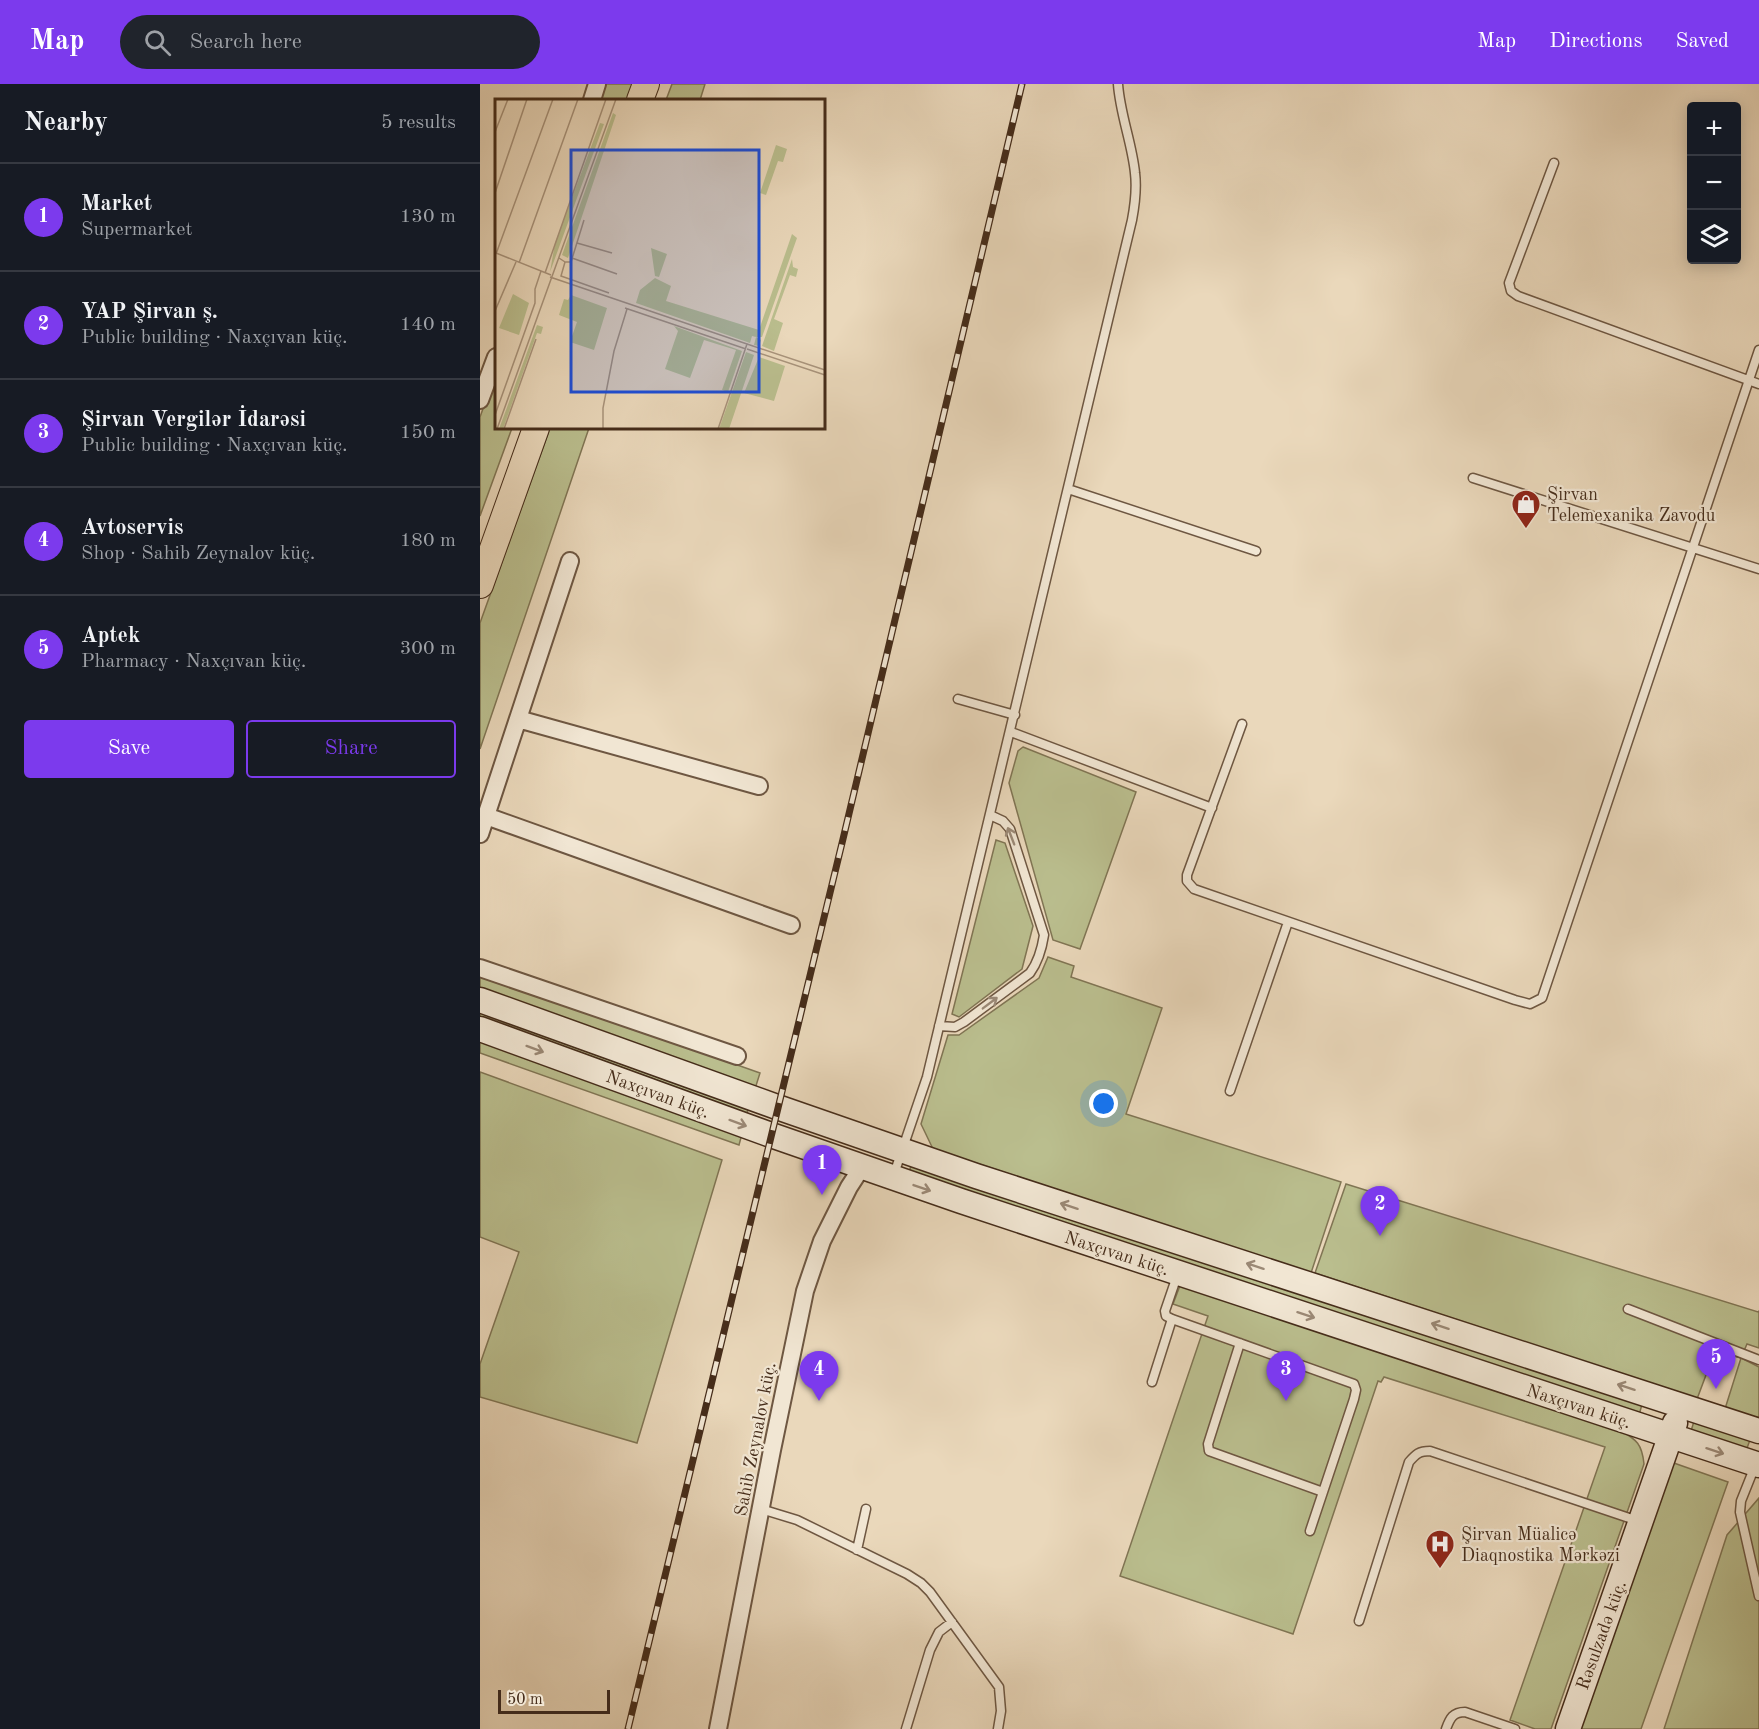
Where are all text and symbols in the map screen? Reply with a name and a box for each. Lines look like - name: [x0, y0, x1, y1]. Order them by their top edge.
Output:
- search box: [120, 15, 540, 69]
- icon: search: [141, 26, 174, 59]
- text: Map: [30, 28, 84, 56]
- text: Search here: [189, 31, 302, 53]
- text: Map: [1477, 31, 1516, 52]
- text: Directions: [1549, 31, 1643, 52]
- text: Saved: [1676, 31, 1729, 52]
- inset map: [495, 99, 825, 429]
- map controls: [1687, 102, 1741, 264]
- button: +: [1687, 102, 1741, 156]
- text: Nearby: [24, 110, 108, 136]
- text: 5 results: [381, 113, 456, 133]
- button: −: [1687, 156, 1741, 210]
- text: Market: [81, 193, 152, 215]
- text: 1: [38, 207, 49, 227]
- text: 130 m: [400, 207, 456, 227]
- button: layers: [1687, 210, 1741, 264]
- text: Supermarket: [81, 220, 192, 240]
- text: YAP Şirvan ş.: [81, 301, 218, 323]
- text: 2: [38, 315, 49, 335]
- text: 140 m: [400, 315, 456, 335]
- text: Public building · Naxçıvan küç.: [81, 328, 348, 348]
- text: Şirvan Vergilər İdarəsi: [81, 409, 306, 431]
- text: 3: [38, 423, 49, 443]
- text: 150 m: [400, 423, 456, 443]
- text: Public building · Naxçıvan küç.: [81, 436, 348, 456]
- place label: Şirvan Telemexanika Zavodu: [1547, 486, 1716, 525]
- shop icon: Şirvan Telemexanika Zavodu: [1510, 488, 1542, 530]
- text: Avtoservis: [81, 517, 184, 539]
- text: 4: [38, 531, 49, 551]
- text: 180 m: [400, 531, 456, 551]
- text: Shop · Sahib Zeynalov küç.: [81, 544, 315, 564]
- text: Aptek: [81, 625, 140, 647]
- text: 5: [38, 639, 49, 659]
- text: 300 m: [400, 639, 456, 659]
- text: Pharmacy · Naxçıvan küç.: [81, 652, 306, 672]
- button: Save: [24, 720, 234, 778]
- button: Share: [246, 720, 456, 778]
- one-way arrow: [1005, 827, 1016, 846]
- one-way arrow: [982, 996, 998, 1009]
- one-way arrow: [525, 1044, 544, 1055]
- street label: Naxçıvan küç.: [603, 1068, 712, 1122]
- your location: [1089, 1089, 1118, 1118]
- one-way arrow: [728, 1118, 747, 1129]
- pin: 1: [802, 1146, 842, 1195]
- one-way arrow: [912, 1183, 931, 1194]
- pin: 2: [1360, 1186, 1400, 1236]
- one-way arrow: [1060, 1200, 1079, 1211]
- street label: Naxçıvan küç.: [1062, 1229, 1171, 1279]
- one-way arrow: [1246, 1260, 1265, 1271]
- one-way arrow: [1296, 1311, 1315, 1322]
- one-way arrow: [1431, 1320, 1450, 1331]
- pin: 5: [1696, 1340, 1736, 1389]
- pin: 4: [800, 1352, 838, 1401]
- pin: 3: [1266, 1352, 1306, 1401]
- street label: Sahib Zeynalov küç.: [732, 1361, 780, 1518]
- one-way arrow: [1617, 1381, 1636, 1392]
- street label: Naxçıvan küç.: [1524, 1382, 1633, 1432]
- one-way arrow: [1705, 1446, 1724, 1457]
- place label: Şirvan Müalicə Diaqnostika Mərkəzi: [1461, 1526, 1620, 1565]
- hospital icon: Şirvan Müalicə Diaqnostika Mərkəzi: [1424, 1528, 1456, 1570]
- street label: Rəsulzadə küç.: [1574, 1578, 1630, 1692]
- scale bar: [498, 1687, 610, 1714]
- text: 50 m: [507, 1692, 543, 1708]

